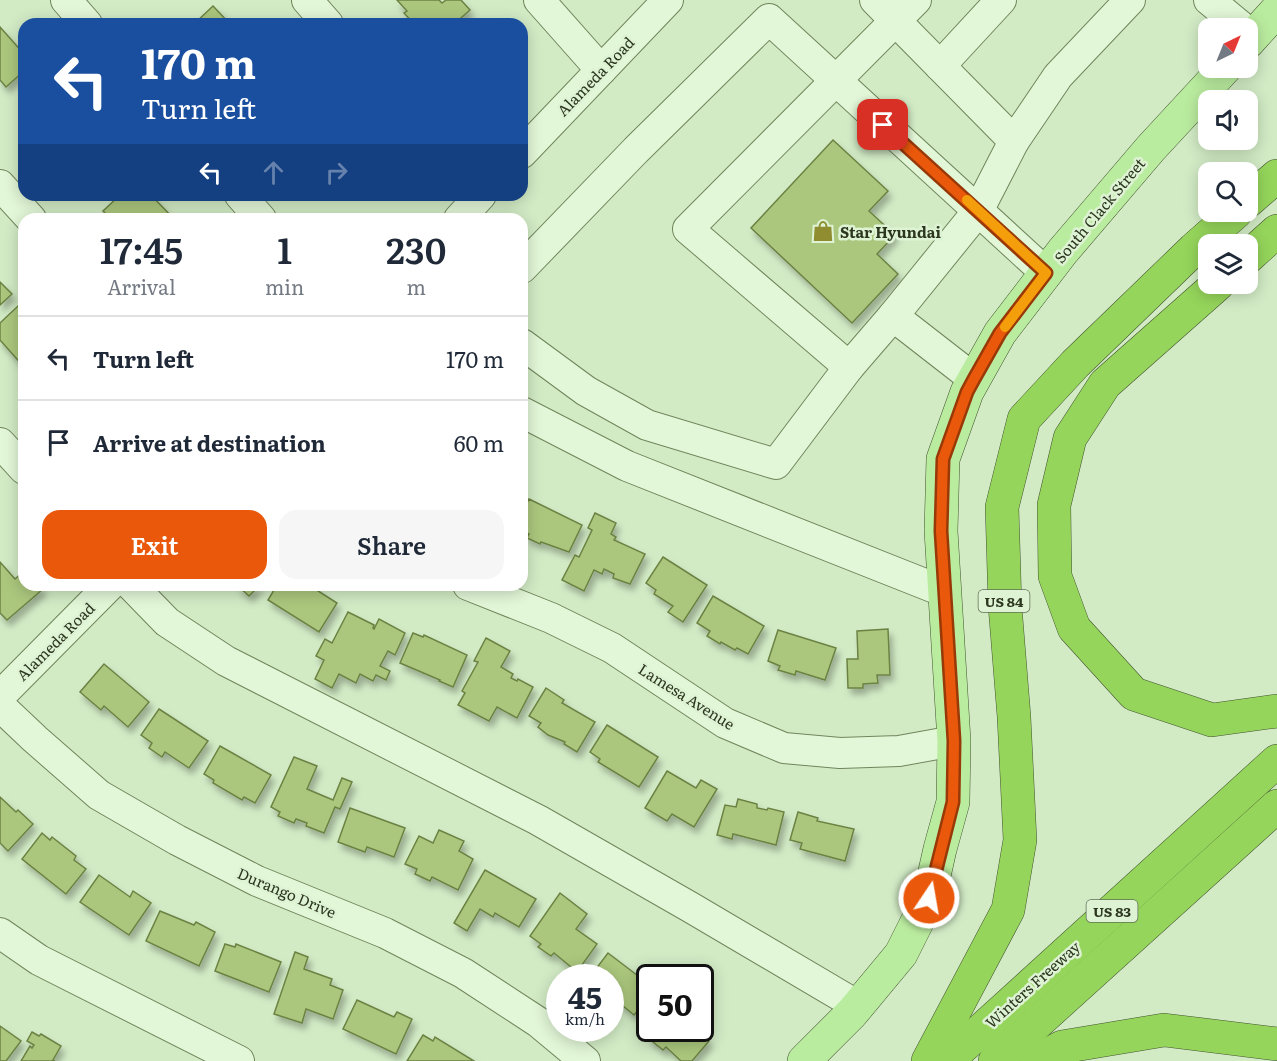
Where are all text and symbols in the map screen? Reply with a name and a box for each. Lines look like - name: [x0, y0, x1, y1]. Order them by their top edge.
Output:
- north arrow: [1198, 18, 1258, 78]
- map controls: [1198, 18, 1258, 294]
- text: 170 m: [141, 30, 256, 92]
- street label: Alameda Road: [551, 31, 639, 121]
- icon: left: [42, 42, 120, 120]
- text: Turn left: [141, 87, 256, 127]
- button: sound: [1198, 90, 1258, 150]
- pin: [857, 99, 908, 150]
- icon: arrive: [866, 108, 899, 141]
- street label: South Clack Street: [1048, 152, 1150, 268]
- icon: left: [194, 156, 227, 189]
- icon: ahead: [257, 156, 290, 189]
- icon: right: [320, 156, 353, 189]
- button: search: [1198, 162, 1258, 222]
- shop icon: Star Hyundai: [811, 219, 835, 243]
- place label: Star Hyundai: [840, 220, 941, 243]
- text: 17:45: [100, 222, 183, 275]
- text: 1: [277, 222, 292, 275]
- text: 230: [386, 222, 446, 275]
- button: layers: [1198, 234, 1258, 294]
- text: Arrival: [107, 271, 176, 301]
- text: min: [265, 271, 304, 301]
- text: m: [406, 271, 426, 301]
- icon: left: [42, 342, 75, 375]
- text: Turn left: [93, 342, 194, 375]
- text: 170 m: [446, 342, 504, 375]
- icon: arrive: [42, 426, 75, 459]
- text: Arrive at destination: [93, 426, 326, 459]
- text: 60 m: [454, 426, 504, 459]
- button: Exit: [42, 510, 267, 579]
- button: Share: [279, 510, 504, 579]
- road number: US 84: [978, 590, 1030, 612]
- street label: Alameda Road: [10, 596, 100, 686]
- street label: Lamesa Avenue: [634, 657, 740, 735]
- street label: Durango Drive: [234, 861, 340, 923]
- position arrow: [897, 866, 961, 930]
- road number: US 83: [1086, 900, 1138, 922]
- street label: Winters Freeway: [979, 935, 1085, 1033]
- speed limit sign: 50: [636, 964, 714, 1042]
- text: 45: [568, 974, 602, 1018]
- text: km/h: [565, 1007, 605, 1030]

